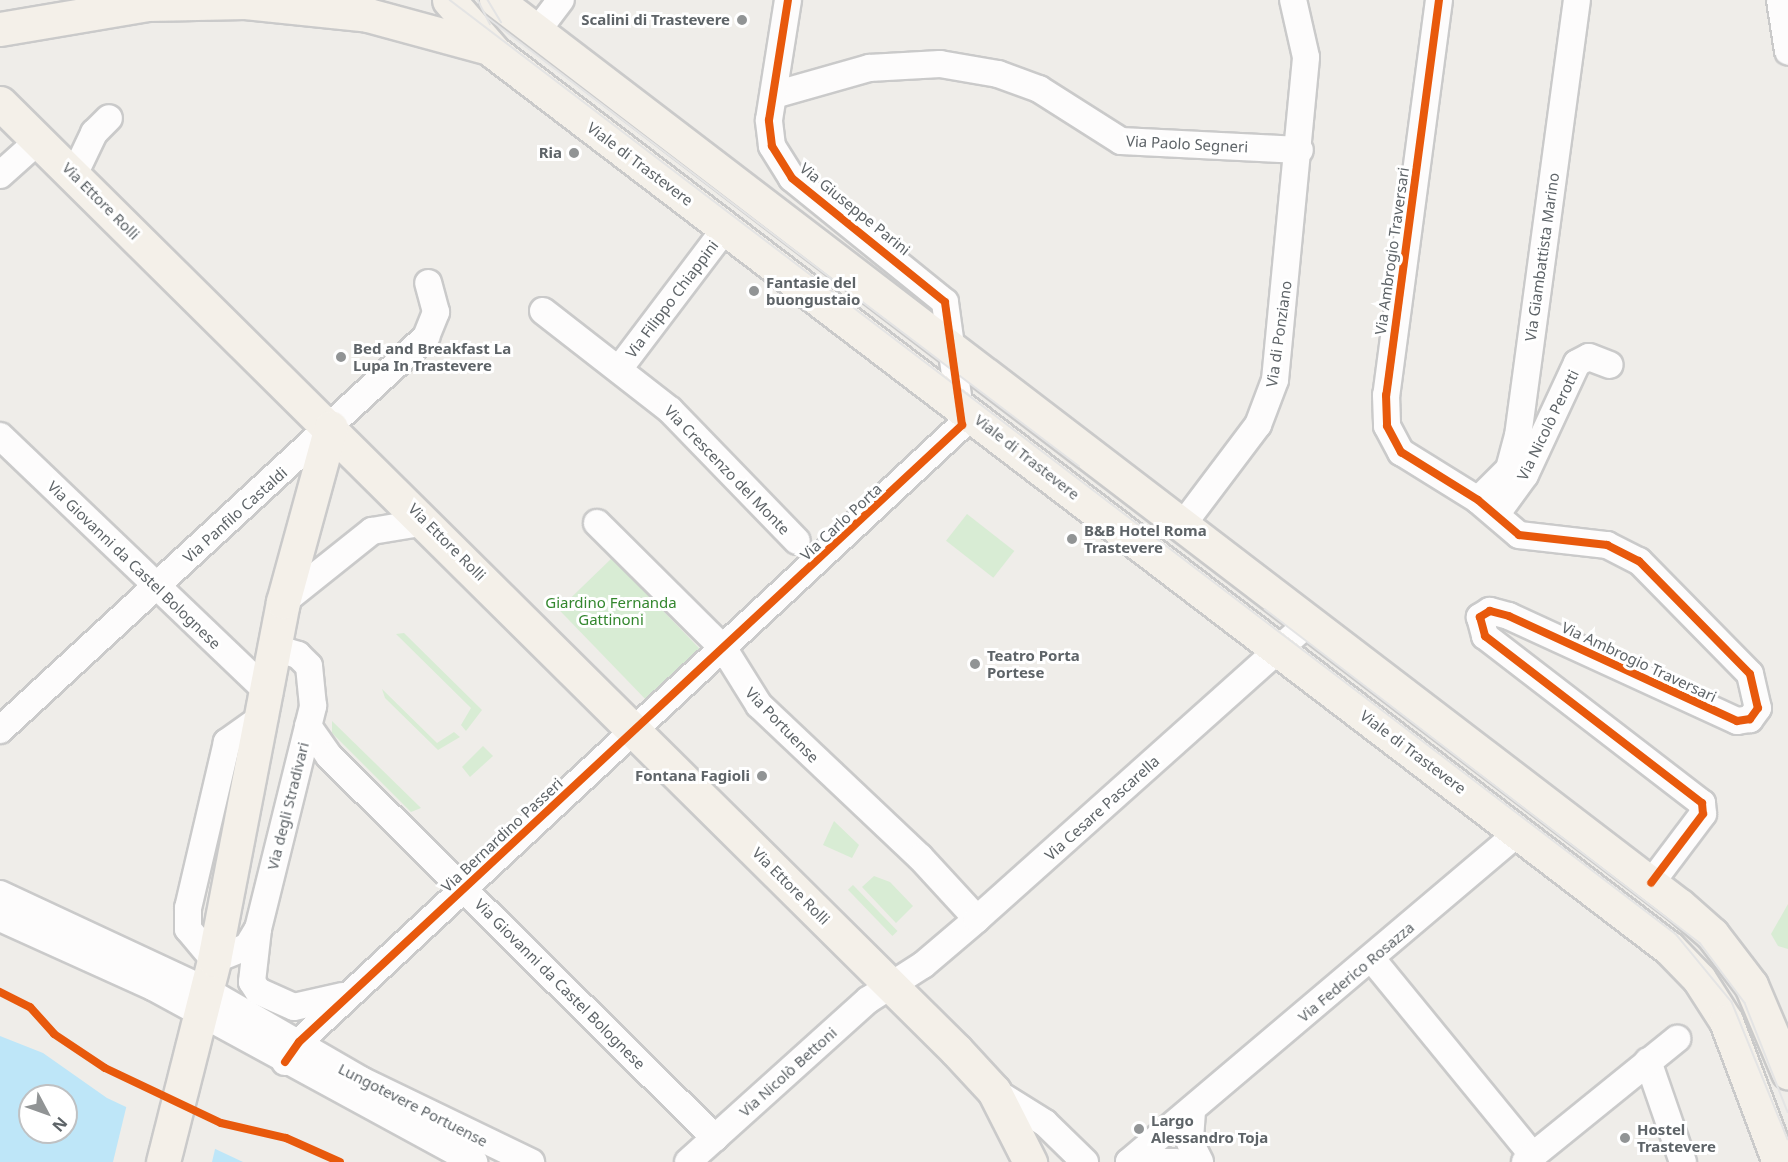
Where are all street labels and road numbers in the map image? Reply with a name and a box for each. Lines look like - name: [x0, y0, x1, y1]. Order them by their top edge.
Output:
- street label: Viale di Trastevere: [584, 118, 696, 210]
- street label: Via Paolo Segneri: [1125, 132, 1249, 156]
- street label: Via Ettore Rolli: [59, 159, 143, 243]
- street label: Via Giuseppe Parini: [796, 159, 914, 259]
- street label: Via Ambrogio Traversari: [1371, 166, 1413, 336]
- street label: Via Giambattista Marino: [1521, 172, 1563, 342]
- street label: Via Filippo Chiappini: [622, 237, 722, 361]
- street label: Via di Ponziano: [1263, 280, 1295, 388]
- street label: Via Nicolò Perotti: [1513, 367, 1583, 483]
- street label: Via Crescenzo del Monte: [661, 402, 793, 538]
- street label: Viale di Trastevere: [971, 411, 1083, 503]
- street label: Via Panfilo Castaldi: [179, 464, 291, 566]
- street label: Via Giovanni da Castel Bolognese: [44, 477, 224, 653]
- street label: Via Carlo Porta: [797, 480, 885, 564]
- street label: Via Ettore Rolli: [405, 500, 489, 584]
- street label: Via Ambrogio Traversari: [1559, 618, 1719, 706]
- street label: Via Portuense: [742, 684, 822, 766]
- street label: Viale di Trastevere: [1357, 706, 1469, 798]
- street label: Via degli Stradivari: [263, 740, 313, 872]
- street label: Via Cesare Pascarella: [1041, 752, 1163, 864]
- street label: Via Bernardino Passeri: [438, 774, 566, 896]
- street label: Via Ettore Rolli: [749, 844, 833, 928]
- street label: Via Giovanni da Castel Bolognese: [471, 895, 649, 1073]
- street label: Via Federico Rosazza: [1294, 918, 1418, 1026]
- street label: Via Nicolò Bettoni: [736, 1024, 840, 1120]
- street label: Lungotevere Portuense: [335, 1060, 491, 1150]

